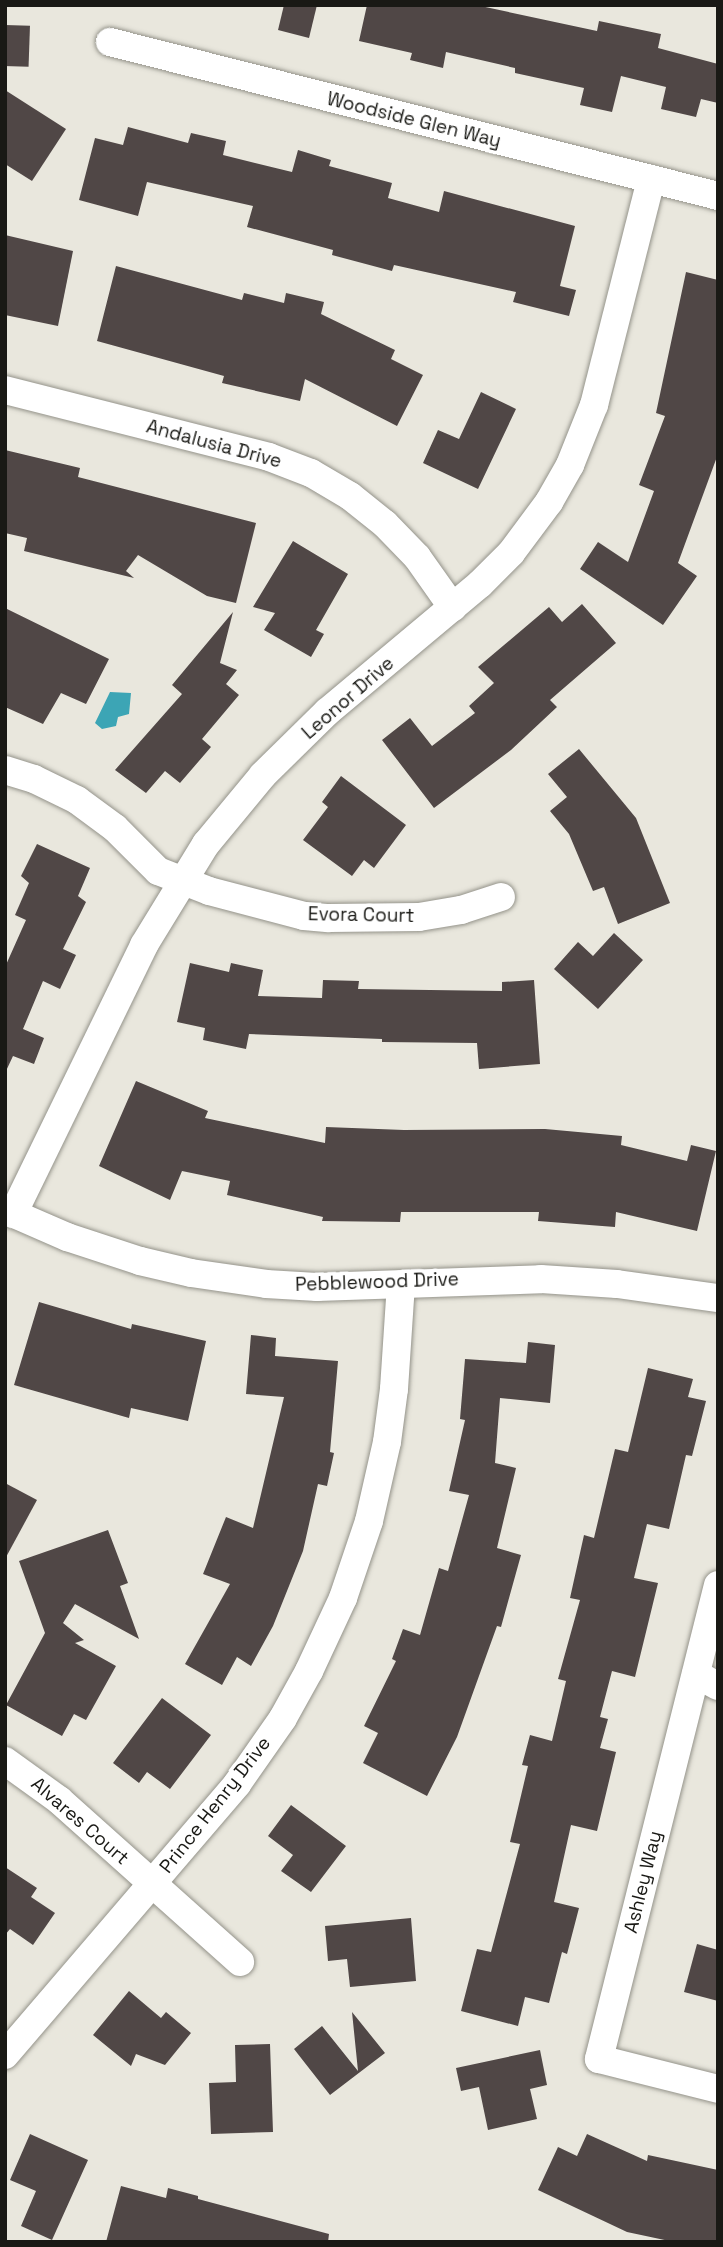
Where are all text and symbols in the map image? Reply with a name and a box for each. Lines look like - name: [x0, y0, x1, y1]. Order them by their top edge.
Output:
- street label: Woodside Glen Way: [324, 87, 504, 153]
- street label: Andalusia Drive: [144, 415, 284, 473]
- street label: Leonor Drive: [297, 652, 399, 744]
- street label: Evora Court: [308, 903, 414, 927]
- street label: Pebblewood Drive: [295, 1268, 459, 1296]
- street label: Prince Henry Drive: [155, 1732, 275, 1878]
- street label: Alvares Court: [27, 1772, 133, 1870]
- street label: Ashley Way: [619, 1828, 667, 1936]

